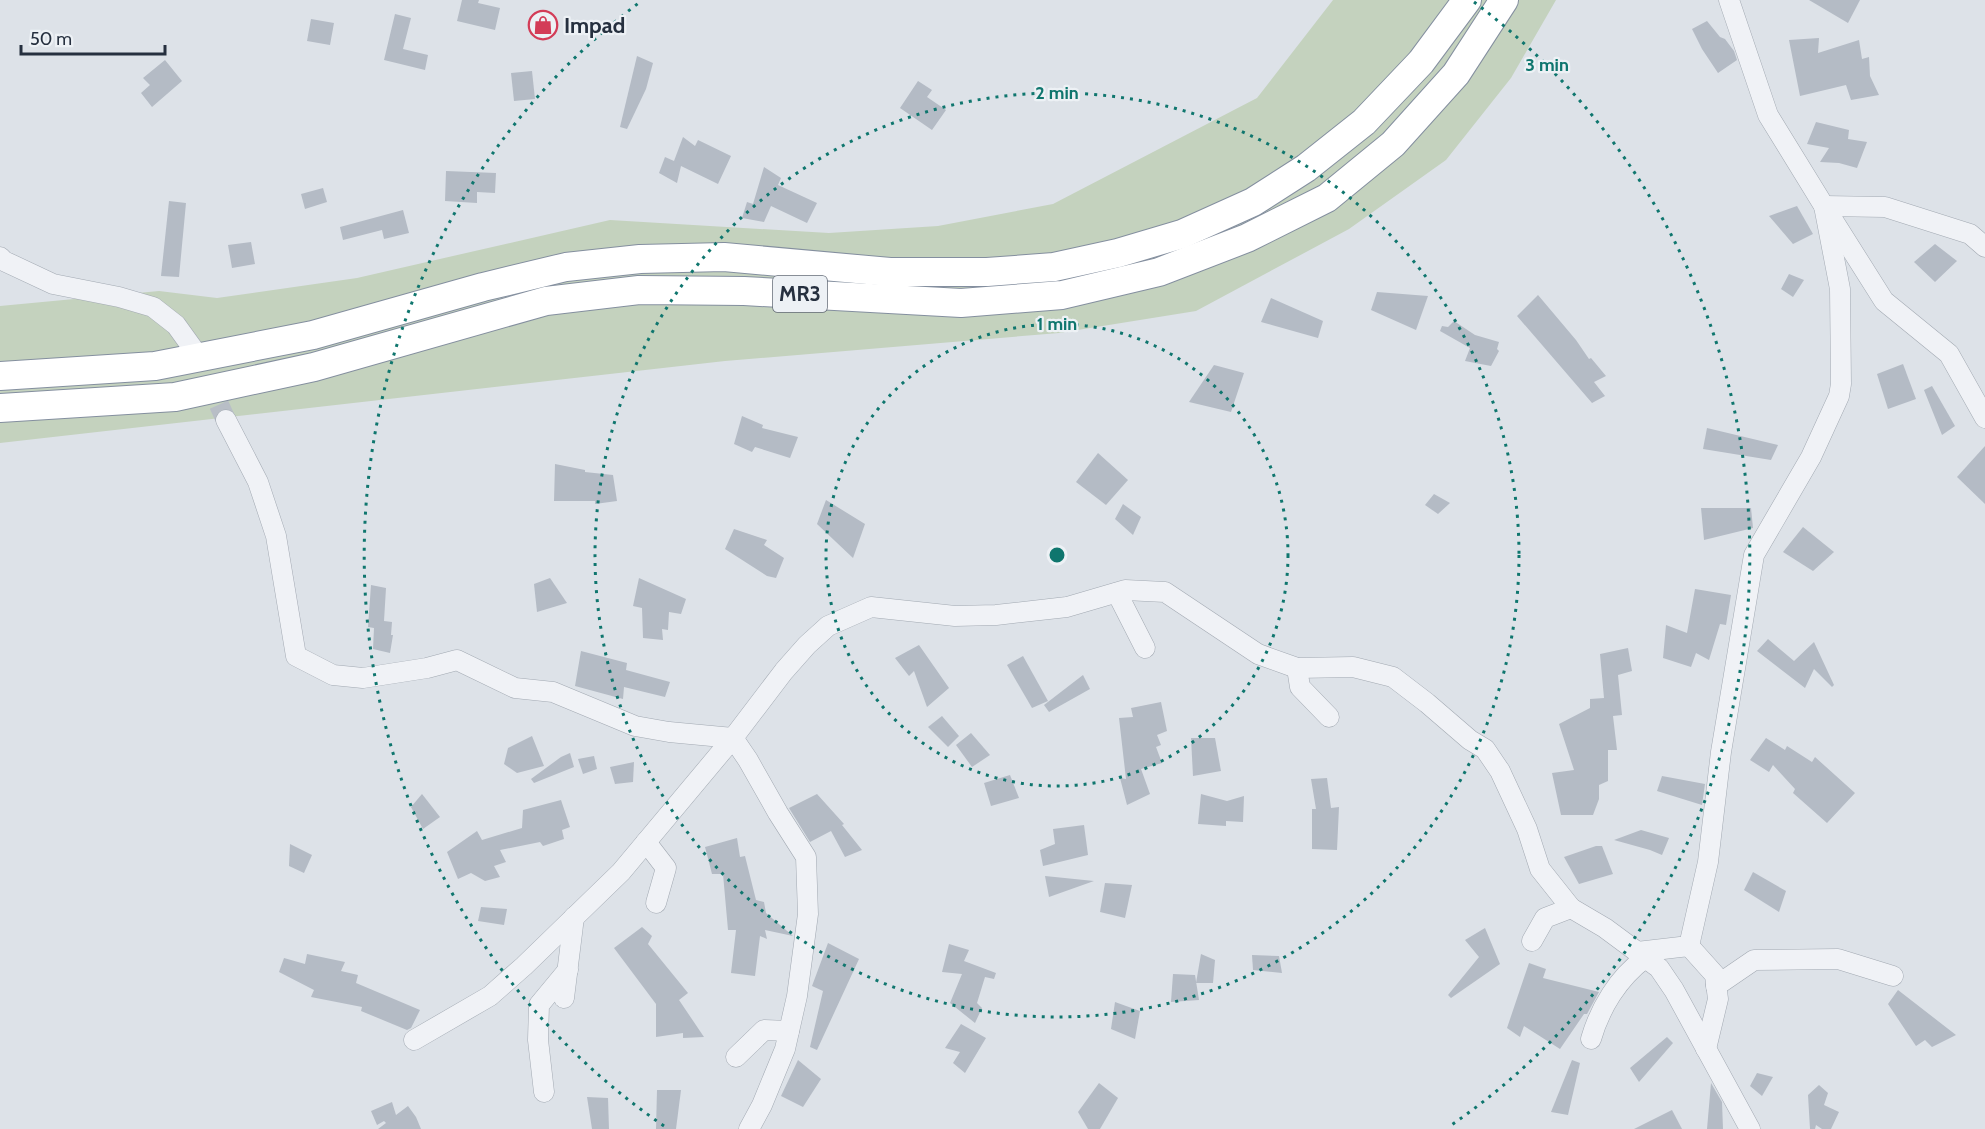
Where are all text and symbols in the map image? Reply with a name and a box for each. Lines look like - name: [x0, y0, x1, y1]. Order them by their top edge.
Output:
- shop icon: Impad: [527, 9, 559, 41]
- place label: Impad: [564, 12, 625, 39]
- scale bar: [21, 18, 165, 56]
- text: 50 m: [30, 28, 72, 50]
- text: 3 min: [1525, 54, 1569, 76]
- text: 2 min: [1035, 82, 1079, 104]
- road number: MR3: [773, 276, 827, 312]
- text: 1 min: [1037, 313, 1077, 335]
- centre of rings: [1047, 545, 1067, 565]

